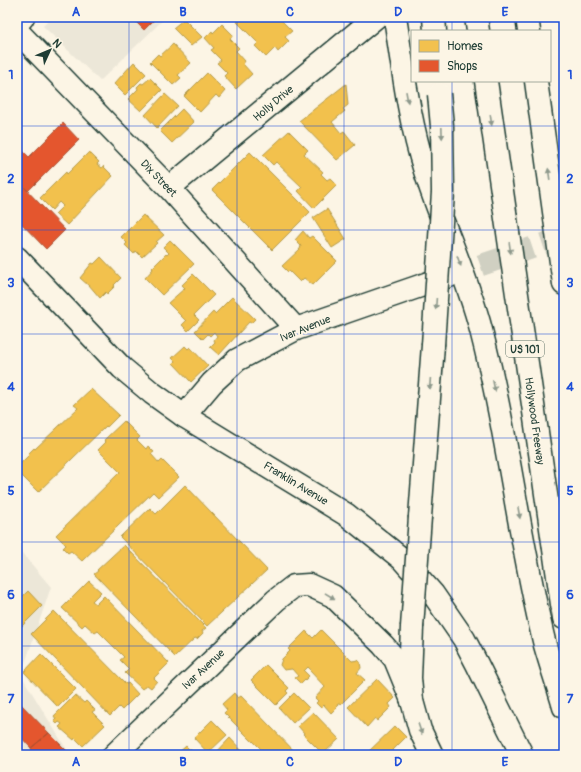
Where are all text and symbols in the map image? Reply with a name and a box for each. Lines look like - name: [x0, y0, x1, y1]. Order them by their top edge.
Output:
- text: A: [72, 4, 81, 20]
- text: B: [179, 4, 187, 20]
- text: C: [286, 4, 294, 20]
- text: D: [394, 4, 402, 20]
- text: E: [502, 4, 509, 20]
- north arrow: [30, 30, 70, 70]
- legend: [411, 30, 551, 82]
- text: N: [50, 36, 64, 51]
- text: Homes: [447, 39, 483, 54]
- text: Shops: [447, 59, 478, 74]
- text: 1: [8, 67, 14, 83]
- text: 1: [567, 67, 573, 83]
- street label: Holly Drive: [250, 82, 297, 124]
- one-way arrow: [405, 91, 411, 103]
- one-way arrow: [488, 114, 494, 126]
- one-way arrow: [439, 127, 445, 140]
- street label: Dix Street: [138, 157, 180, 200]
- one-way arrow: [546, 168, 552, 180]
- text: 2: [7, 171, 15, 187]
- text: 2: [566, 171, 574, 187]
- one-way arrow: [507, 242, 513, 254]
- one-way arrow: [456, 255, 462, 267]
- text: 3: [7, 275, 15, 291]
- text: 3: [566, 275, 574, 291]
- one-way arrow: [432, 298, 439, 311]
- street label: Ivar Avenue: [278, 312, 333, 344]
- road number: US 101: [506, 341, 544, 357]
- street label: Hollywood Freeway: [522, 376, 547, 466]
- one-way arrow: [426, 378, 433, 390]
- text: 4: [7, 379, 15, 395]
- text: 4: [566, 379, 574, 395]
- one-way arrow: [491, 380, 497, 392]
- street label: Franklin Avenue: [261, 459, 331, 508]
- text: 5: [7, 483, 15, 499]
- text: 5: [566, 483, 574, 499]
- one-way arrow: [516, 507, 522, 519]
- text: 6: [7, 587, 15, 603]
- text: 6: [566, 587, 574, 603]
- one-way arrow: [324, 592, 336, 599]
- street label: Ivar Avenue: [179, 646, 228, 692]
- text: 7: [8, 691, 15, 707]
- text: 7: [567, 691, 574, 707]
- one-way arrow: [418, 723, 424, 735]
- text: A: [72, 754, 81, 770]
- text: B: [179, 754, 187, 770]
- text: C: [286, 754, 294, 770]
- text: D: [394, 754, 402, 770]
- text: E: [502, 754, 509, 770]

